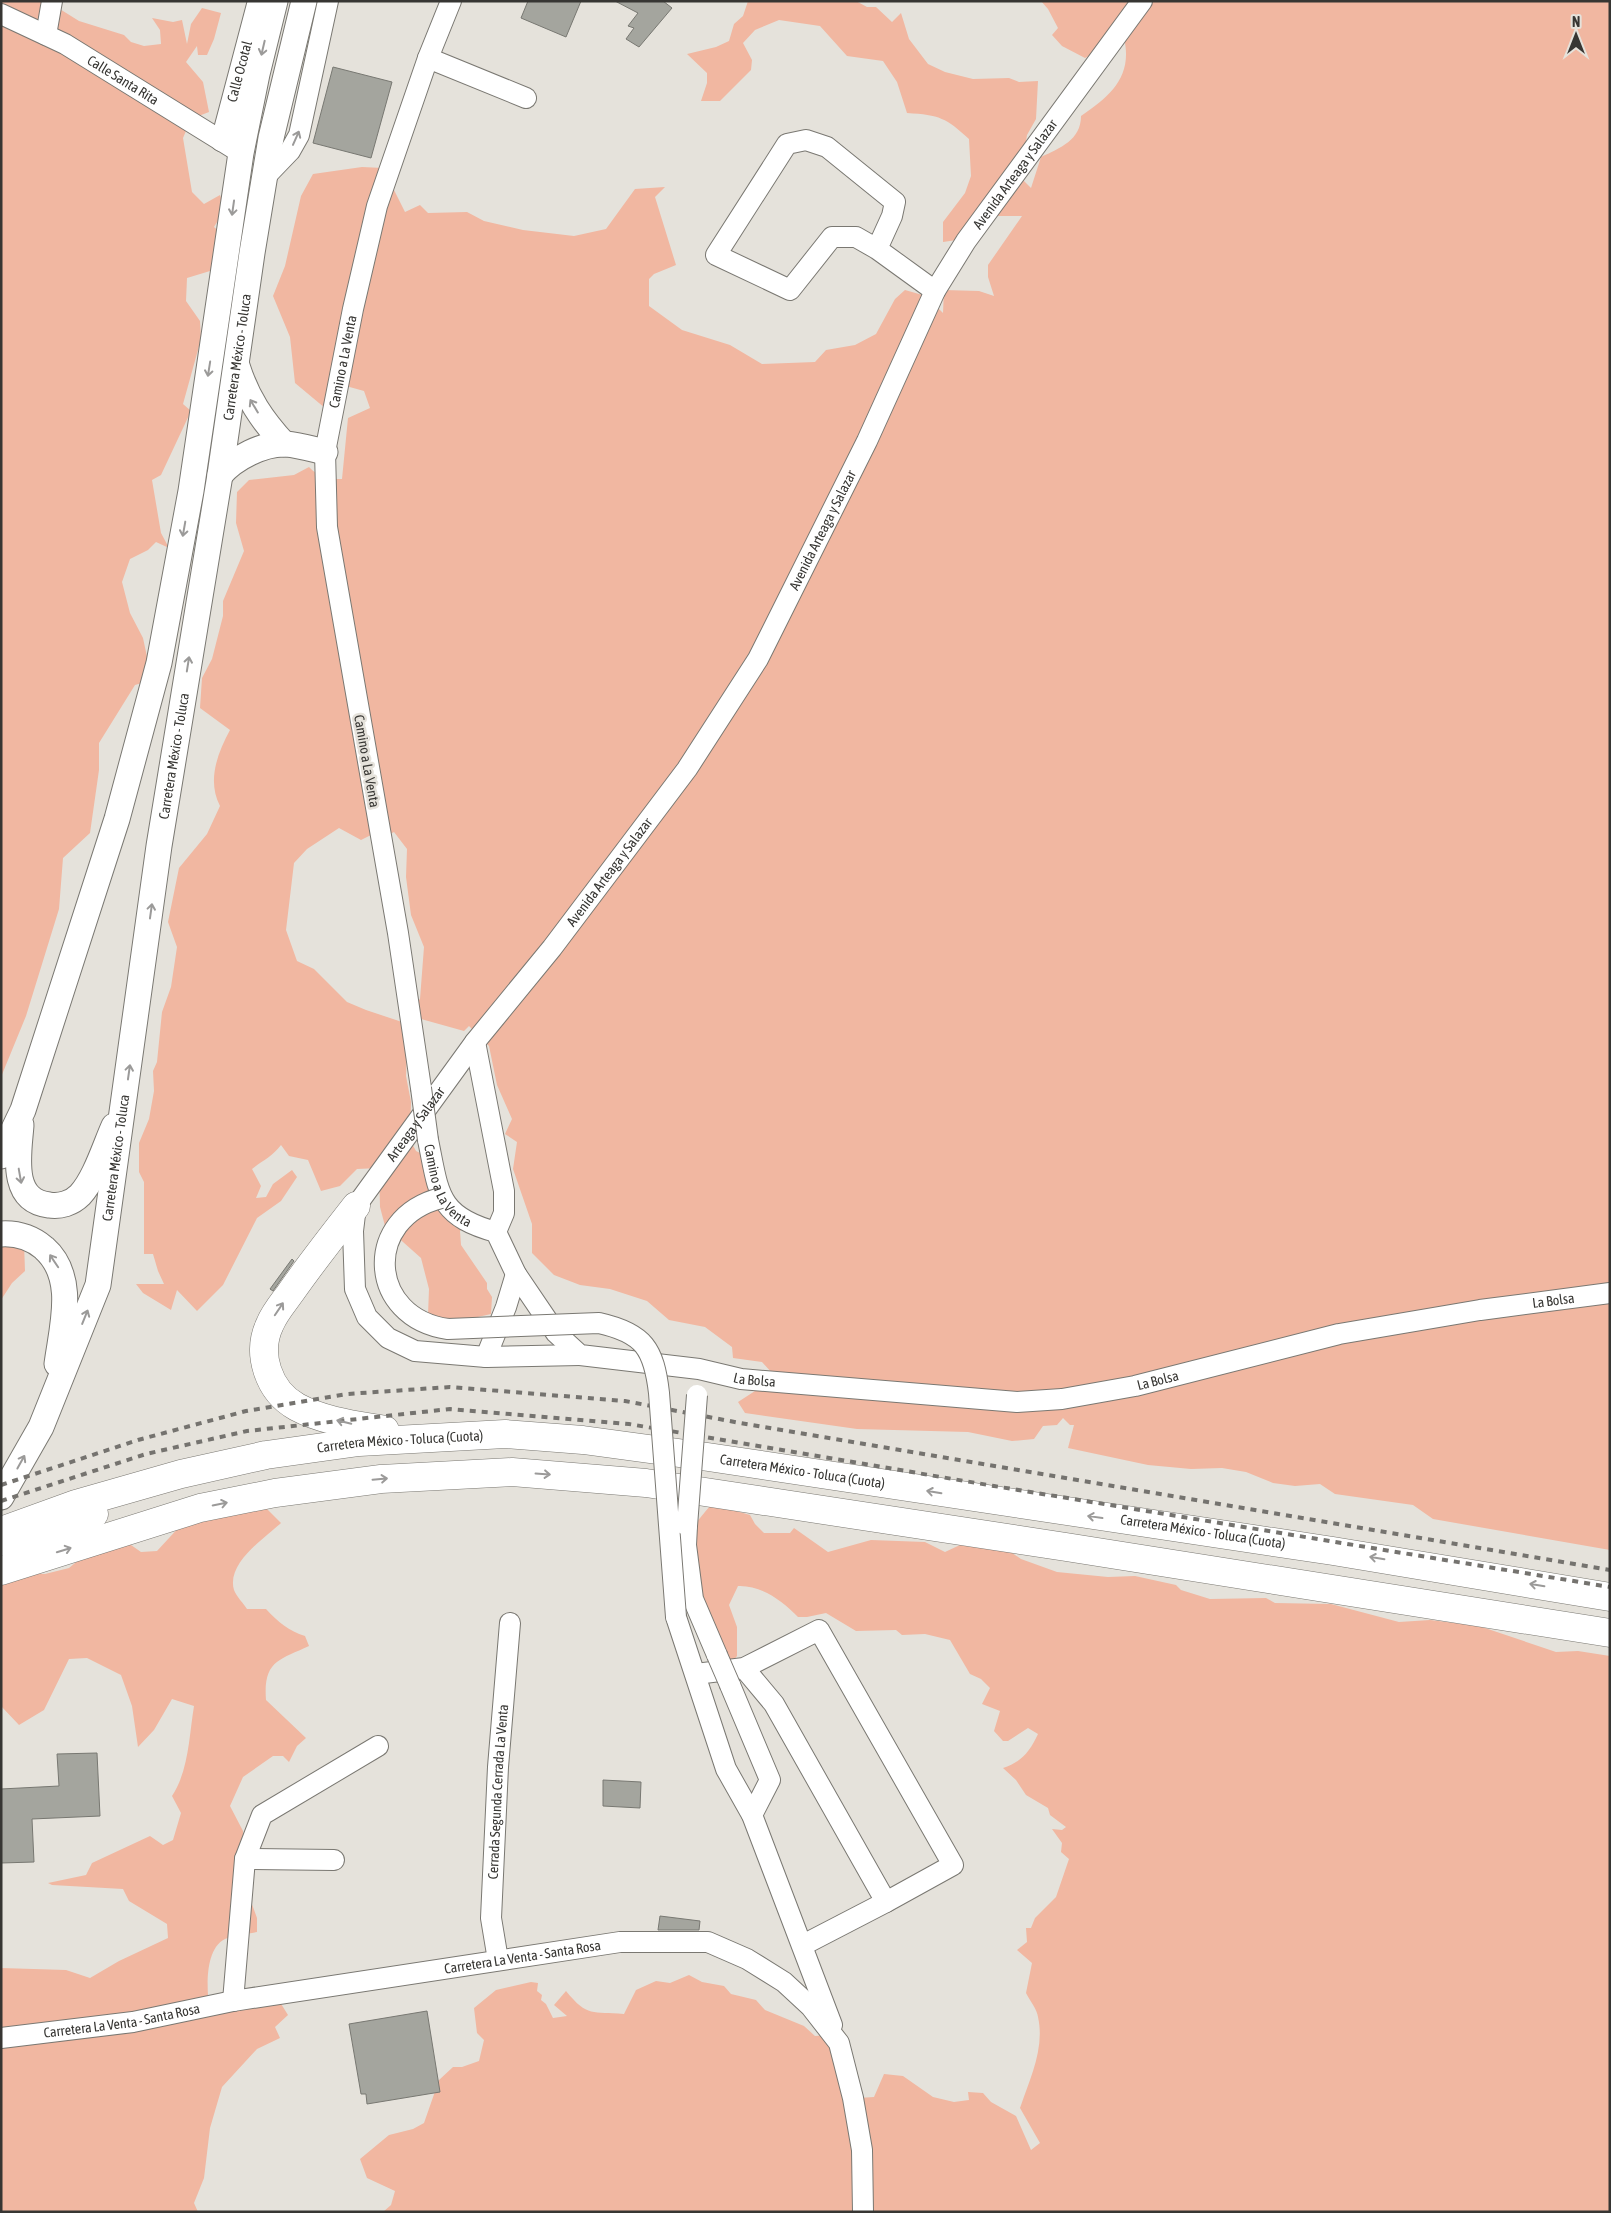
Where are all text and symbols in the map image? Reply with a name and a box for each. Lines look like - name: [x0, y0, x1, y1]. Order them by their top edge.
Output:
- north arrow: [1551, 10, 1601, 60]
- text: N: [1572, 14, 1580, 30]
- street label: Calle Ocotal: [224, 39, 255, 104]
- one-way arrow: [258, 40, 267, 56]
- street label: Calle Santa Rita: [84, 52, 162, 108]
- street label: Avenida Arteaga y Salazar: [970, 116, 1061, 232]
- one-way arrow: [291, 131, 301, 146]
- one-way arrow: [228, 200, 238, 216]
- street label: Carretera México - Toluca: [220, 293, 254, 421]
- street label: Camino a La Venta: [326, 314, 360, 409]
- one-way arrow: [204, 361, 214, 377]
- one-way arrow: [248, 400, 258, 414]
- street label: Avenida Arteaga y Salazar: [786, 467, 859, 593]
- one-way arrow: [178, 521, 188, 537]
- one-way arrow: [184, 656, 194, 672]
- street label: Carretera México - Toluca: [156, 692, 192, 820]
- street label: Camino a La Venta: [351, 713, 383, 809]
- street label: Avenida Arteaga y Salazar: [563, 814, 656, 929]
- one-way arrow: [146, 903, 156, 919]
- one-way arrow: [124, 1064, 134, 1080]
- street label: Arteaga y Salazar: [383, 1083, 448, 1164]
- street label: Carretera México - Toluca: [99, 1093, 132, 1222]
- street label: Camino a La Venta: [421, 1143, 474, 1230]
- one-way arrow: [16, 1167, 26, 1183]
- one-way arrow: [49, 1254, 59, 1268]
- street label: La Bolsa: [1531, 1290, 1575, 1311]
- one-way arrow: [274, 1302, 284, 1316]
- one-way arrow: [81, 1310, 91, 1325]
- street label: La Bolsa: [1135, 1367, 1180, 1393]
- street label: La Bolsa: [732, 1369, 776, 1390]
- one-way arrow: [336, 1417, 352, 1426]
- street label: Carretera México - Toluca (Cuota): [316, 1427, 484, 1456]
- street label: Carretera México - Toluca (Cuota): [719, 1451, 886, 1492]
- one-way arrow: [16, 1455, 26, 1470]
- one-way arrow: [534, 1470, 550, 1479]
- one-way arrow: [372, 1474, 388, 1484]
- one-way arrow: [926, 1487, 942, 1497]
- one-way arrow: [212, 1499, 228, 1509]
- one-way arrow: [1087, 1511, 1103, 1521]
- street label: Carretera México - Toluca (Cuota): [1119, 1511, 1287, 1552]
- one-way arrow: [56, 1545, 72, 1555]
- one-way arrow: [1369, 1553, 1385, 1563]
- one-way arrow: [1529, 1579, 1545, 1589]
- street label: Cerrada Segunda Cerrada La Venta: [485, 1704, 511, 1880]
- street label: Carretera La Venta - Santa Rosa: [443, 1937, 602, 1977]
- street label: Carretera La Venta - Santa Rosa: [43, 2000, 201, 2041]

